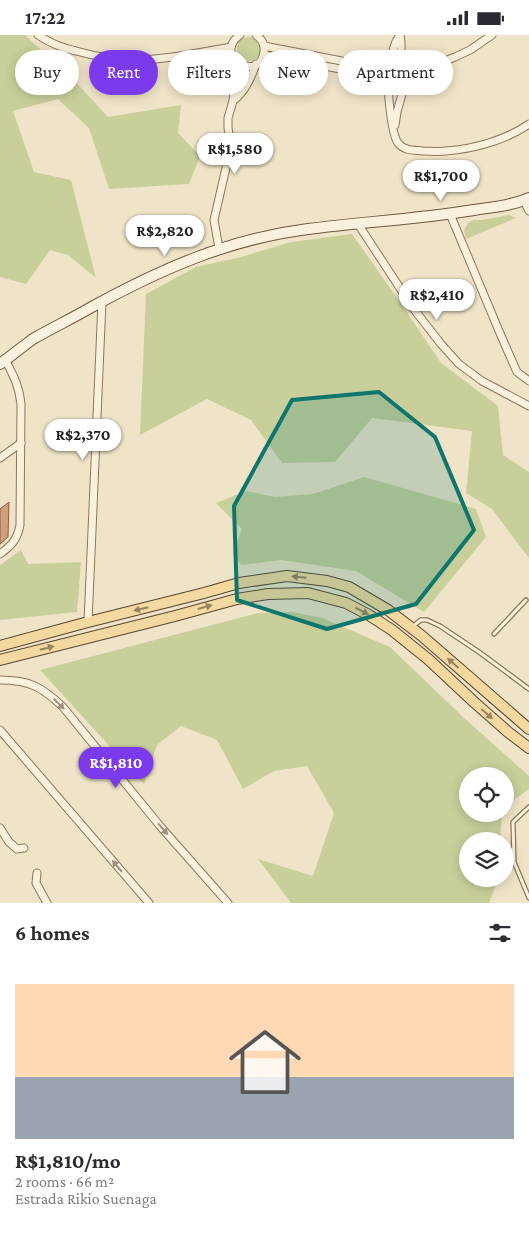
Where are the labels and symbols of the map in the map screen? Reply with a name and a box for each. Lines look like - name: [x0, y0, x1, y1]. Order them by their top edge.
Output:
- pin: R$1,580: [189, 133, 281, 175]
- pin: R$1,700: [395, 159, 487, 202]
- pin: R$2,820: [119, 215, 211, 257]
- pin: R$2,410: [391, 279, 483, 321]
- pin: R$2,370: [37, 419, 129, 461]
- one-way arrow: [291, 573, 307, 581]
- one-way arrow: [197, 603, 212, 611]
- one-way arrow: [133, 605, 148, 613]
- one-way arrow: [355, 607, 369, 615]
- one-way arrow: [40, 644, 55, 652]
- one-way arrow: [447, 657, 459, 669]
- one-way arrow: [53, 698, 65, 710]
- one-way arrow: [481, 708, 493, 720]
- pin: R$1,810: [70, 747, 162, 789]
- one-way arrow: [157, 822, 169, 834]
- one-way arrow: [112, 859, 123, 872]

